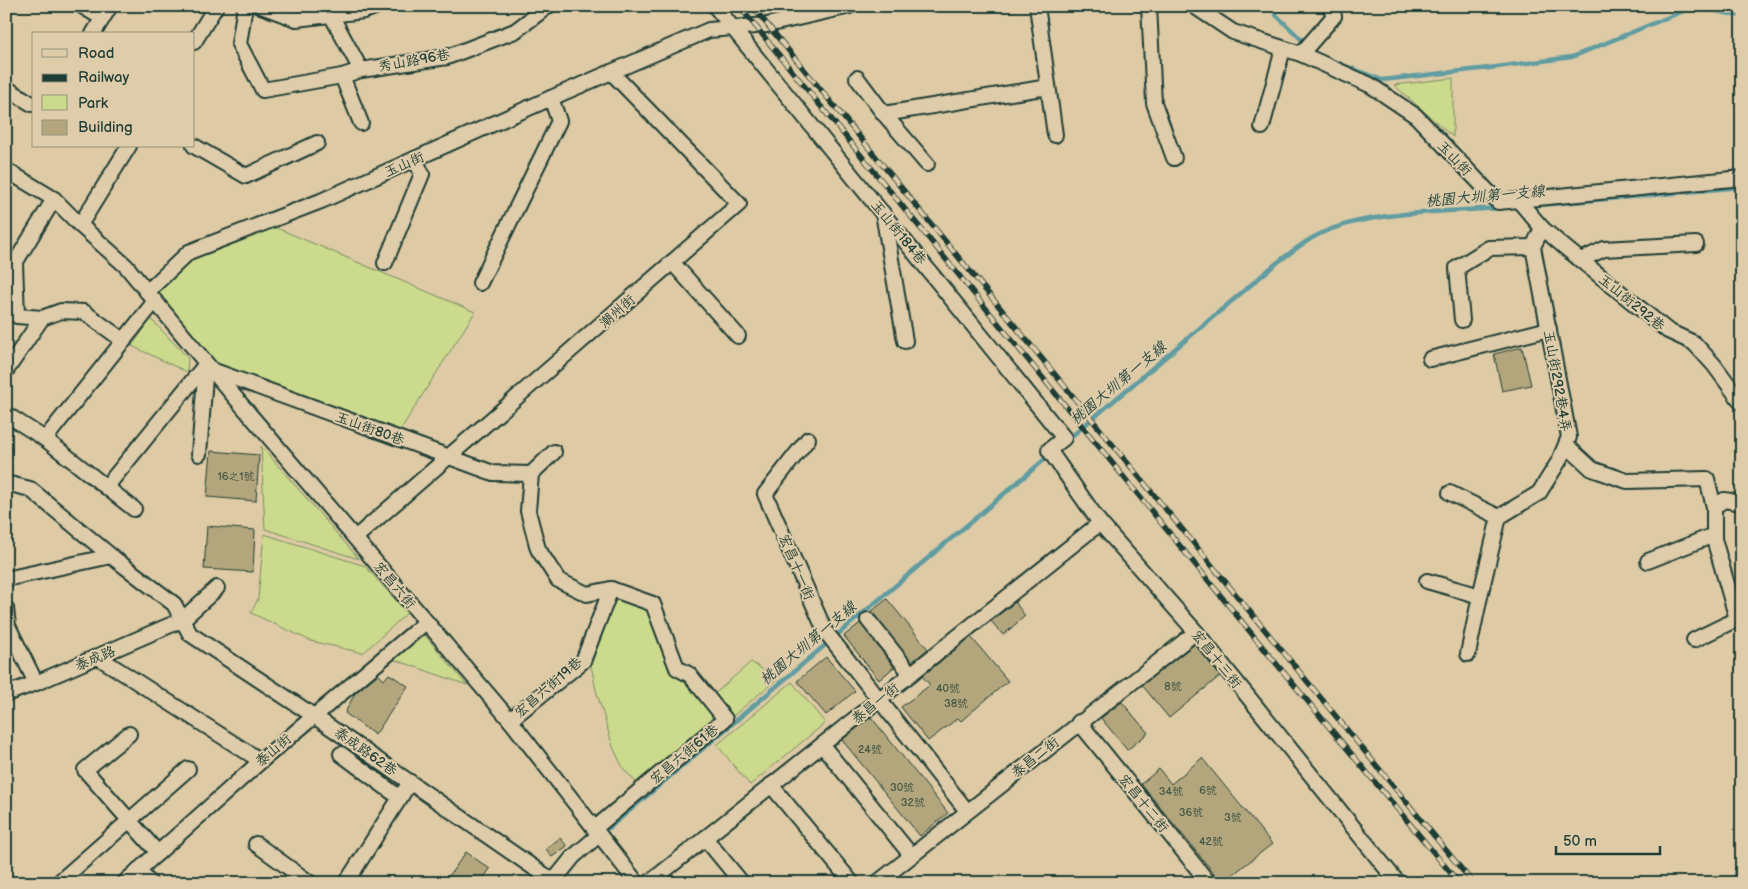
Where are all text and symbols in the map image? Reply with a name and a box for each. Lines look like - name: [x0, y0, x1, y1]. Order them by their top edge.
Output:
- legend: [32, 32, 195, 148]
- text: Road: [78, 44, 114, 63]
- street label: 秀山路96巷: [377, 46, 452, 75]
- text: Railway: [78, 68, 129, 87]
- text: Park: [78, 94, 109, 113]
- text: Building: [78, 118, 133, 137]
- street label: 玉山街: [1434, 137, 1475, 179]
- street label: 玉山街: [382, 148, 427, 181]
- water label: 桃園大圳第一支線: [1424, 182, 1547, 211]
- street label: 玉山街184巷: [867, 197, 930, 269]
- street label: 玉山街292巷: [1595, 270, 1669, 335]
- street label: 潮州街: [596, 291, 639, 332]
- street label: 玉山街292巷4弄: [1540, 329, 1575, 433]
- water label: 桃園大圳第一支線: [1066, 337, 1171, 429]
- street label: 玉山街80巷: [333, 408, 408, 449]
- house number: 16之1號: [217, 470, 255, 483]
- street label: 宏昌十一街: [775, 532, 818, 603]
- street label: 宏昌六街: [370, 558, 419, 612]
- water label: 桃園大圳第一支線: [756, 597, 861, 689]
- street label: 宏昌十三街: [1188, 627, 1245, 692]
- street label: 泰成路: [73, 642, 118, 674]
- street label: 宏昌六街19巷: [511, 653, 586, 721]
- street label: 泰昌一街: [848, 679, 902, 728]
- house number: 8號: [1164, 680, 1182, 693]
- house number: 40號: [936, 682, 960, 695]
- house number: 38號: [944, 697, 968, 710]
- street label: 宏昌六街61巷: [647, 720, 723, 788]
- street label: 泰成路62巷: [331, 724, 401, 780]
- street label: 泰山街: [252, 730, 295, 770]
- street label: 泰昌二街: [1008, 733, 1063, 781]
- house number: 24號: [858, 743, 882, 756]
- street label: 宏昌十二街: [1115, 771, 1172, 836]
- house number: 30號: [890, 781, 914, 794]
- house number: 6號: [1199, 784, 1217, 797]
- house number: 34號: [1159, 785, 1183, 798]
- house number: 32號: [901, 796, 925, 809]
- house number: 36號: [1179, 806, 1203, 819]
- house number: 3號: [1224, 811, 1242, 824]
- scale bar: [1556, 824, 1659, 856]
- text: 50 m: [1563, 832, 1597, 851]
- house number: 42號: [1199, 835, 1223, 848]

